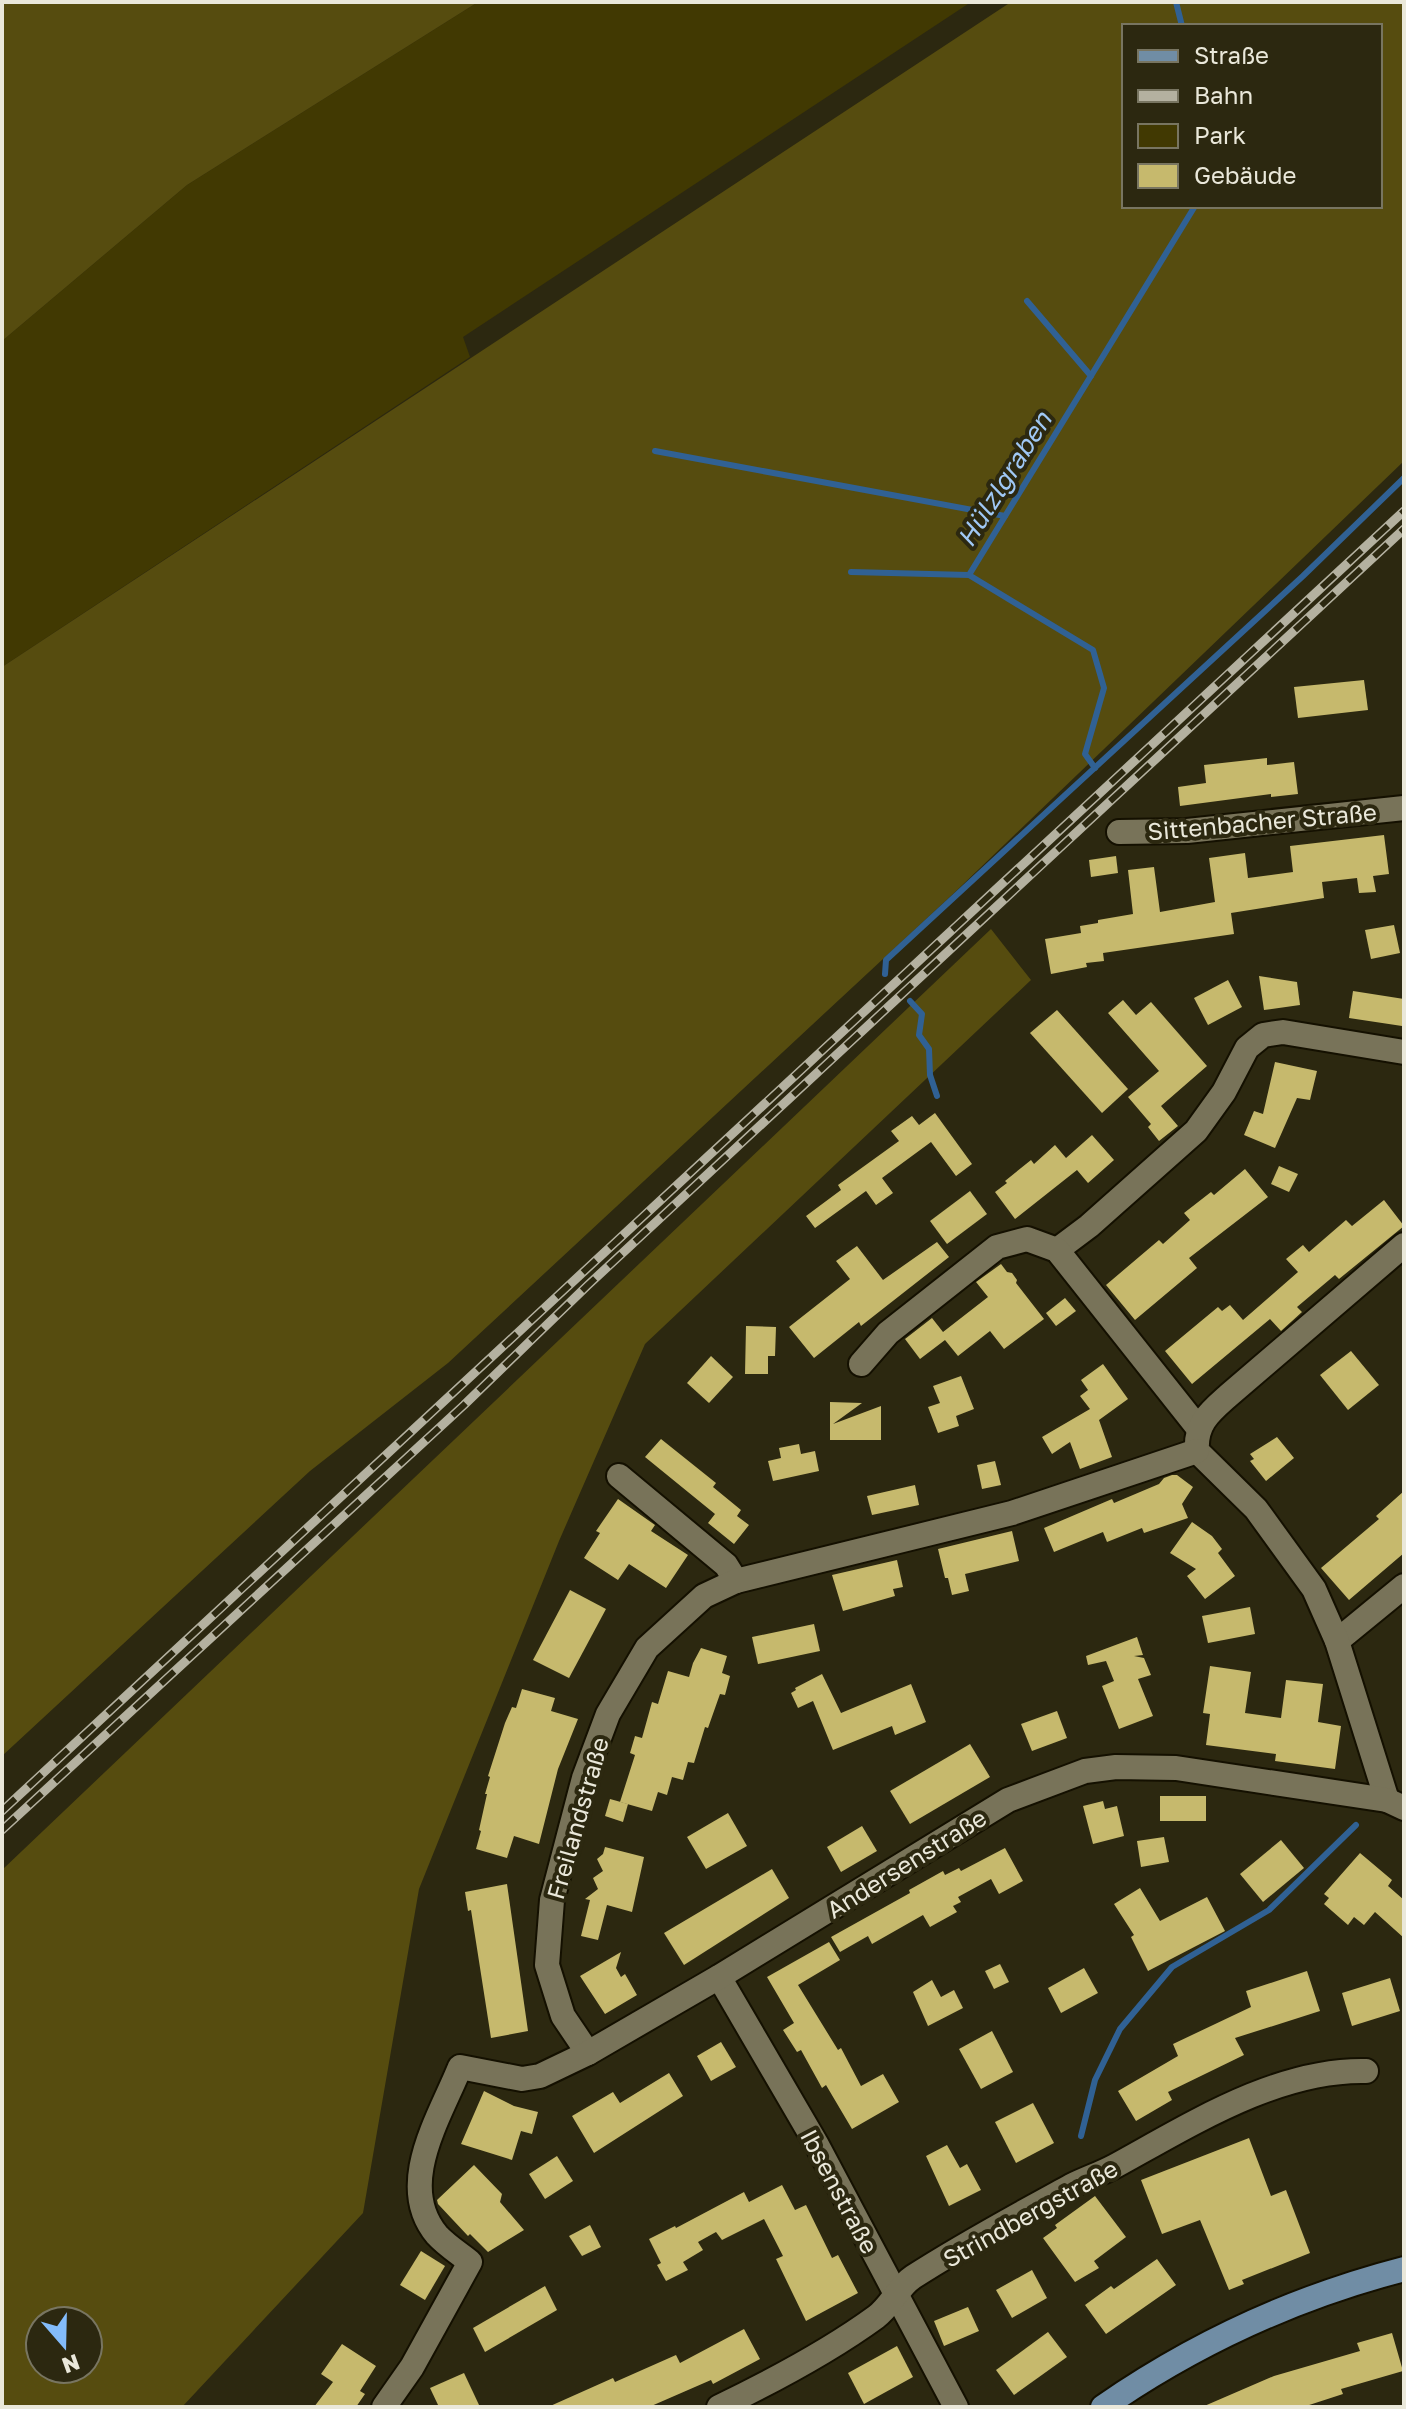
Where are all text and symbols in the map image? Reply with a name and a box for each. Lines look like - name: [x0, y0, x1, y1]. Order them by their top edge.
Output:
- legend: [1122, 24, 1382, 208]
- text: Straße: [1194, 40, 1269, 69]
- text: Bahn: [1194, 80, 1253, 109]
- text: Park: [1194, 120, 1246, 149]
- text: Gebäude: [1194, 160, 1296, 189]
- water label: Hülzlgraben: [950, 405, 1058, 552]
- street label: Sittenbacher Straße: [1146, 797, 1378, 845]
- street label: Freilandstraße: [540, 1734, 614, 1902]
- street label: Andersenstraße: [821, 1802, 991, 1924]
- street label: Ibsenstraße: [795, 2124, 885, 2258]
- street label: Strindbergstraße: [938, 2153, 1122, 2273]
- north arrow: [24, 2305, 104, 2385]
- text: N: [59, 2349, 83, 2380]

